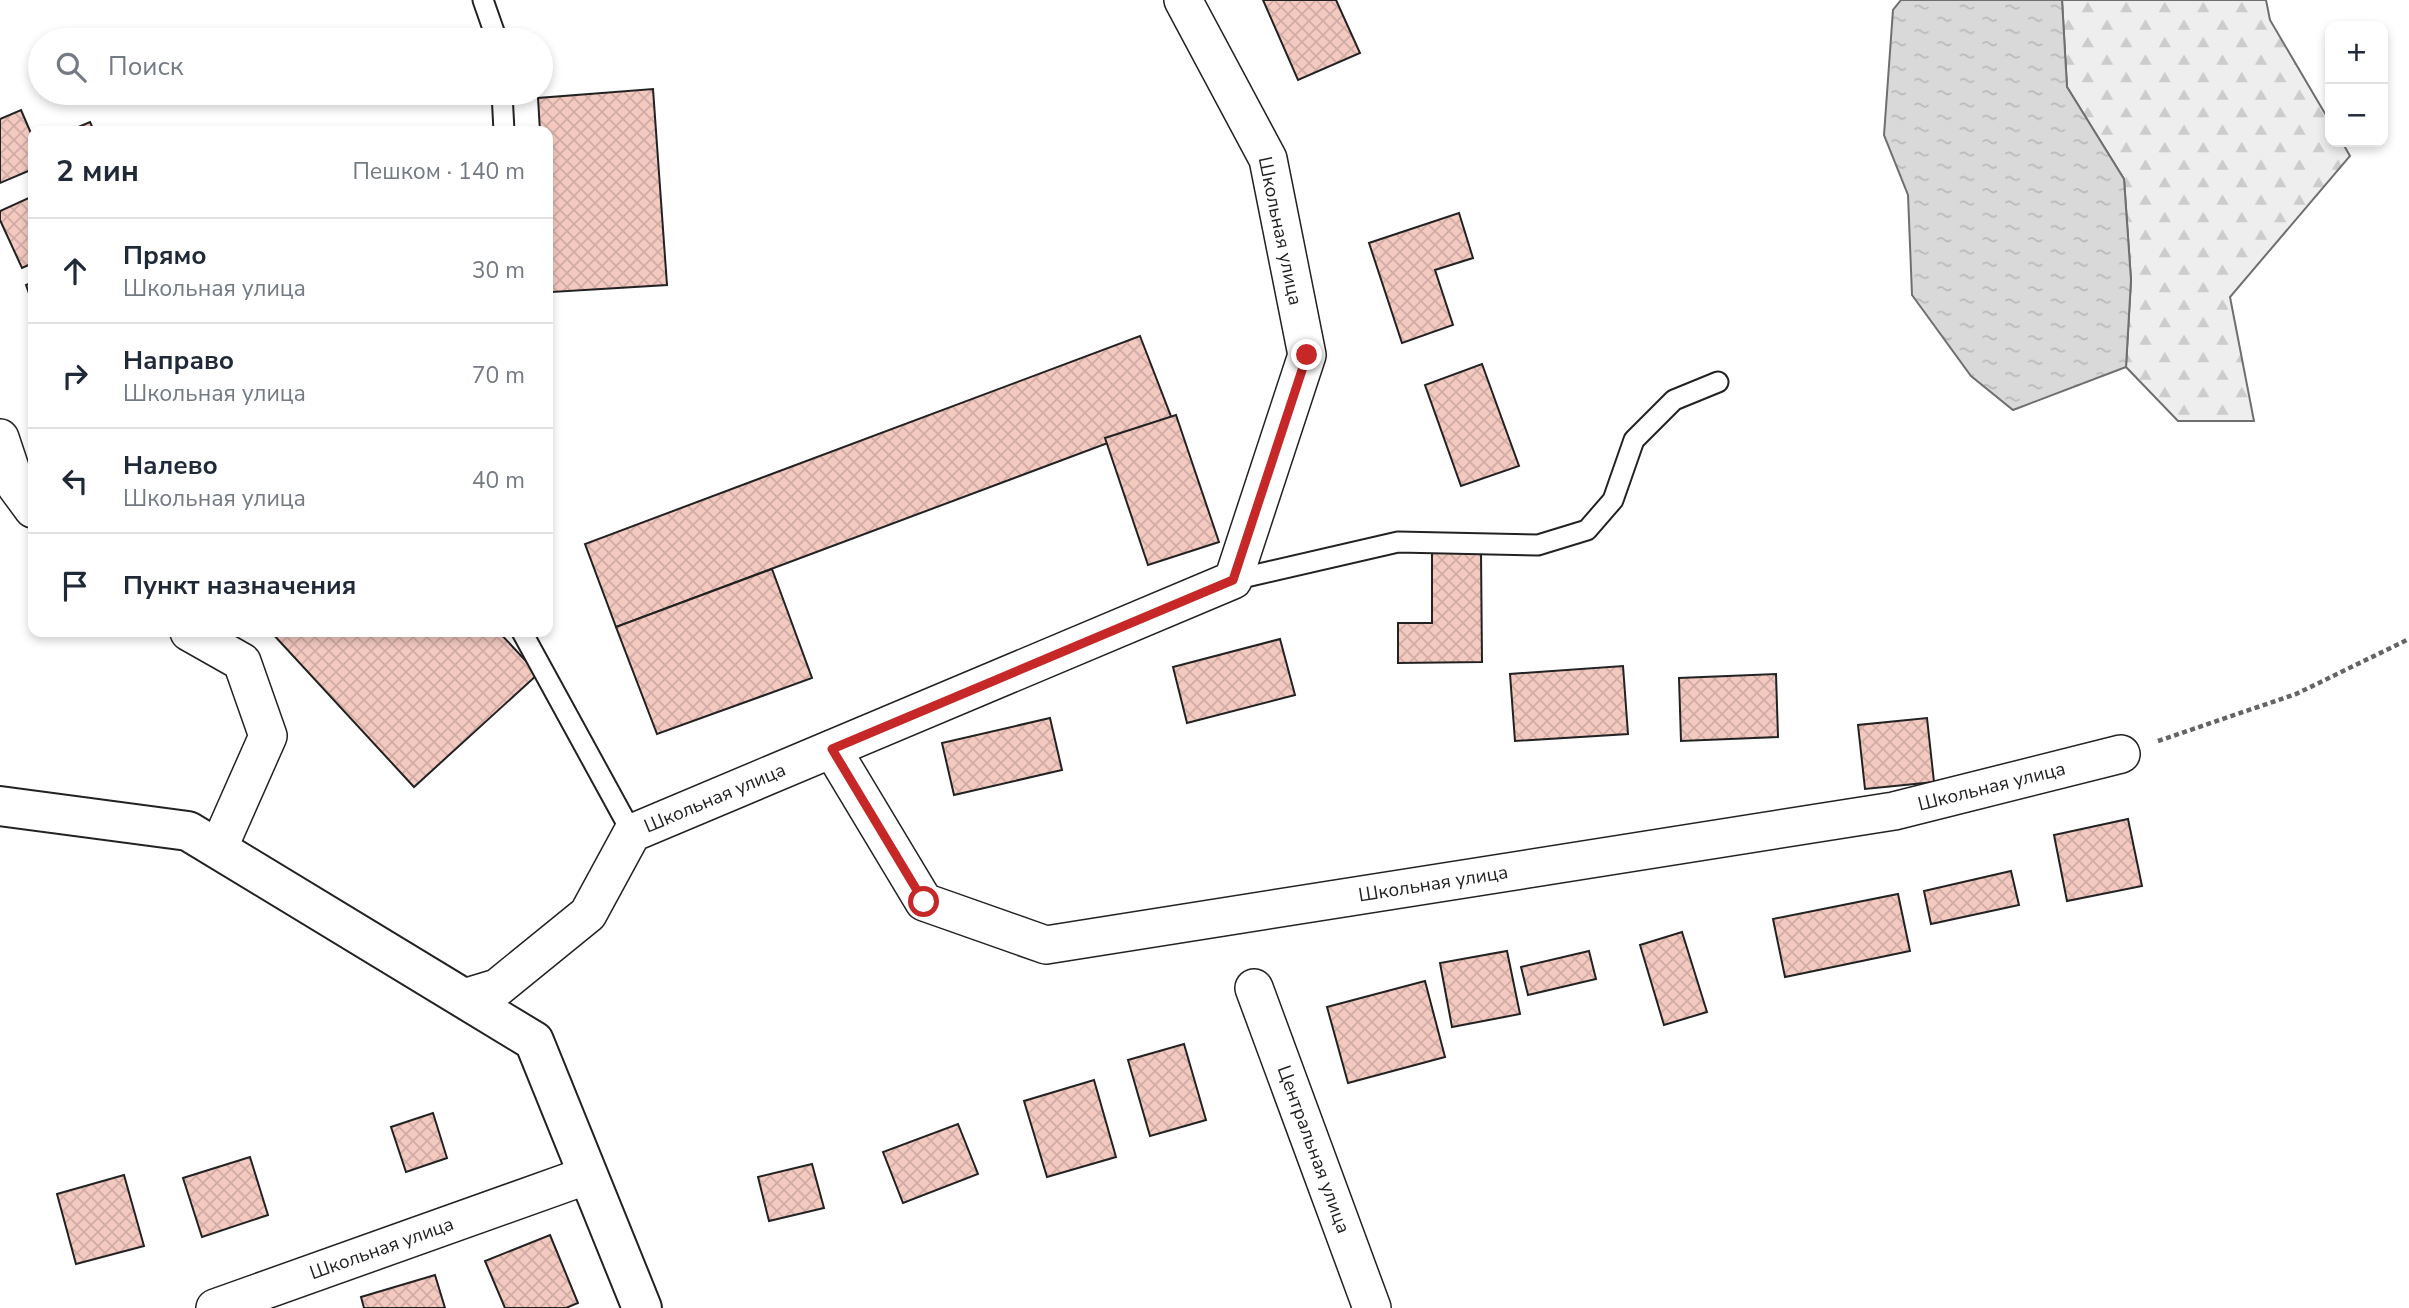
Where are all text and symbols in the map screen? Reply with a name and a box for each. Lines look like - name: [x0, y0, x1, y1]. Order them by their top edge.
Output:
- map controls: [2325, 21, 2388, 147]
- button: +: [2325, 21, 2388, 84]
- search box: [28, 28, 553, 105]
- icon: search: [52, 48, 90, 86]
- text: Поиск: [108, 49, 184, 84]
- button: −: [2325, 84, 2388, 147]
- text: 2 мин: [56, 151, 139, 192]
- street label: Школьная улица: [1252, 154, 1308, 308]
- text: Пешком · 140 m: [352, 156, 525, 187]
- text: Прямо: [123, 238, 207, 273]
- icon: ahead: [56, 252, 94, 290]
- text: 30 m: [472, 255, 525, 286]
- text: Школьная улица: [123, 273, 306, 304]
- route end: [1291, 339, 1322, 370]
- text: Направо: [123, 343, 234, 378]
- icon: right: [56, 357, 94, 395]
- text: 70 m: [472, 360, 525, 391]
- text: Школьная улица: [123, 378, 306, 409]
- text: Налево: [123, 448, 218, 483]
- icon: left: [56, 462, 94, 500]
- text: 40 m: [472, 465, 525, 496]
- text: Школьная улица: [123, 483, 306, 514]
- icon: arrive: [56, 567, 94, 605]
- text: Пункт назначения: [123, 568, 356, 603]
- street label: Школьная улица: [1915, 755, 2068, 818]
- street label: Школьная улица: [640, 757, 790, 839]
- street label: Школьная улица: [1357, 859, 1510, 908]
- route start: [908, 886, 939, 917]
- street label: Центральная улица: [1271, 1062, 1356, 1237]
- street label: Школьная улица: [306, 1211, 457, 1286]

